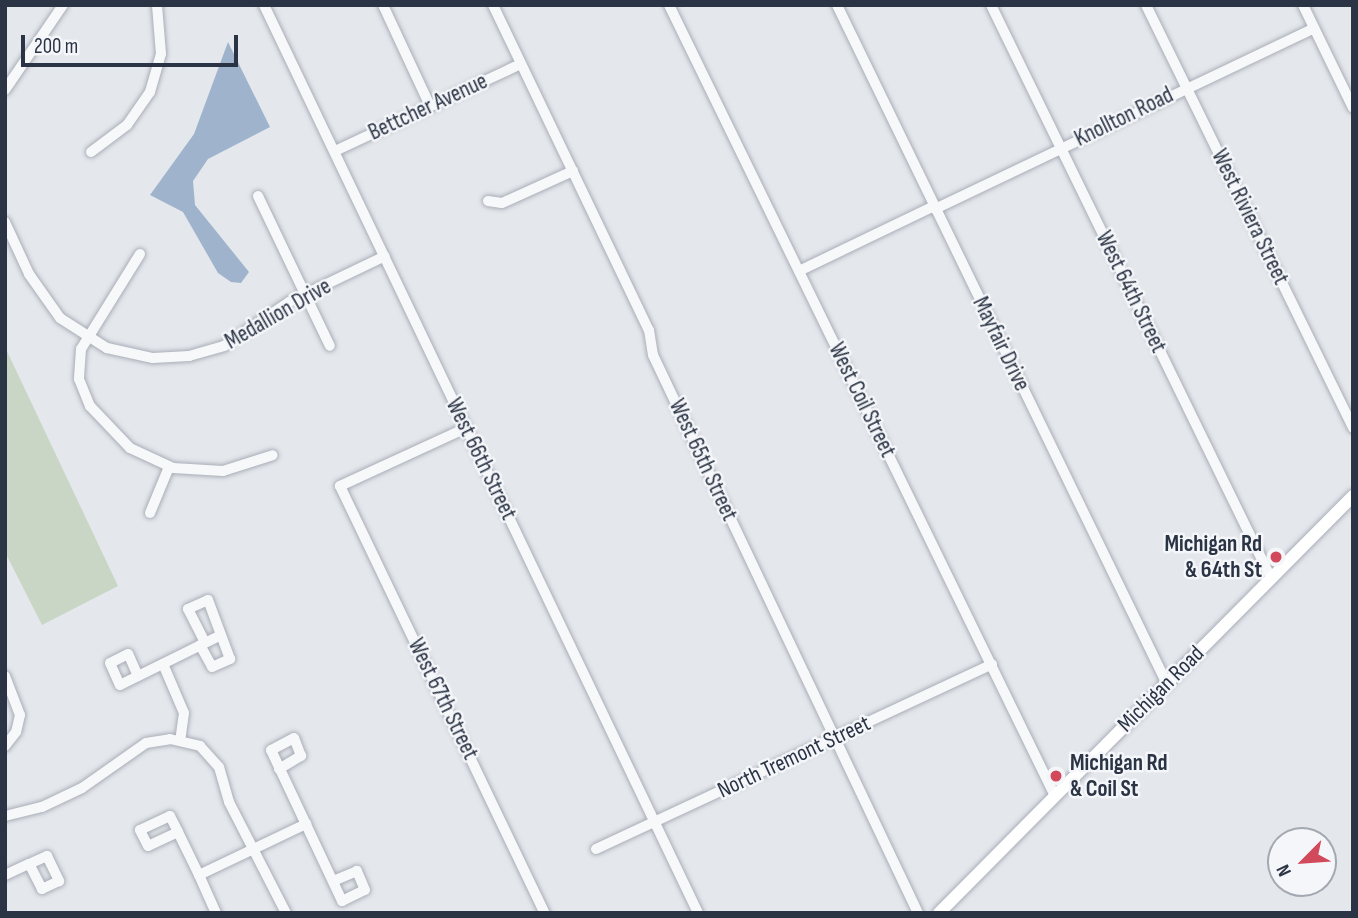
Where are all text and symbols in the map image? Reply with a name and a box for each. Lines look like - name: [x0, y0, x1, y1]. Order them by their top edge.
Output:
- scale bar: [24, 21, 242, 65]
- text: 200 m: [34, 34, 78, 59]
- street label: Bettcher Avenue: [364, 67, 492, 147]
- street label: Knollton Road: [1070, 81, 1178, 153]
- street label: West Riviera Street: [1205, 145, 1295, 289]
- street label: West 64th Street: [1090, 227, 1172, 357]
- street label: Medallion Drive: [220, 273, 336, 355]
- street label: Mayfair Drive: [966, 292, 1036, 396]
- street label: West Coil Street: [822, 338, 902, 462]
- street label: West 66th Street: [440, 394, 522, 524]
- street label: West 65th Street: [663, 395, 743, 525]
- place label: Michigan Rd & 64th St: [1164, 530, 1262, 584]
- marker: Michigan Rd & 64th St: [1268, 549, 1284, 565]
- street label: West 67th Street: [402, 634, 484, 764]
- street label: Michigan Road: [1112, 640, 1210, 738]
- street label: North Tremont Street: [713, 710, 875, 804]
- place label: Michigan Rd & Coil St: [1070, 749, 1168, 803]
- marker: Michigan Rd & Coil St: [1048, 768, 1064, 784]
- north arrow: [1267, 827, 1337, 897]
- text: N: [1272, 861, 1297, 880]

